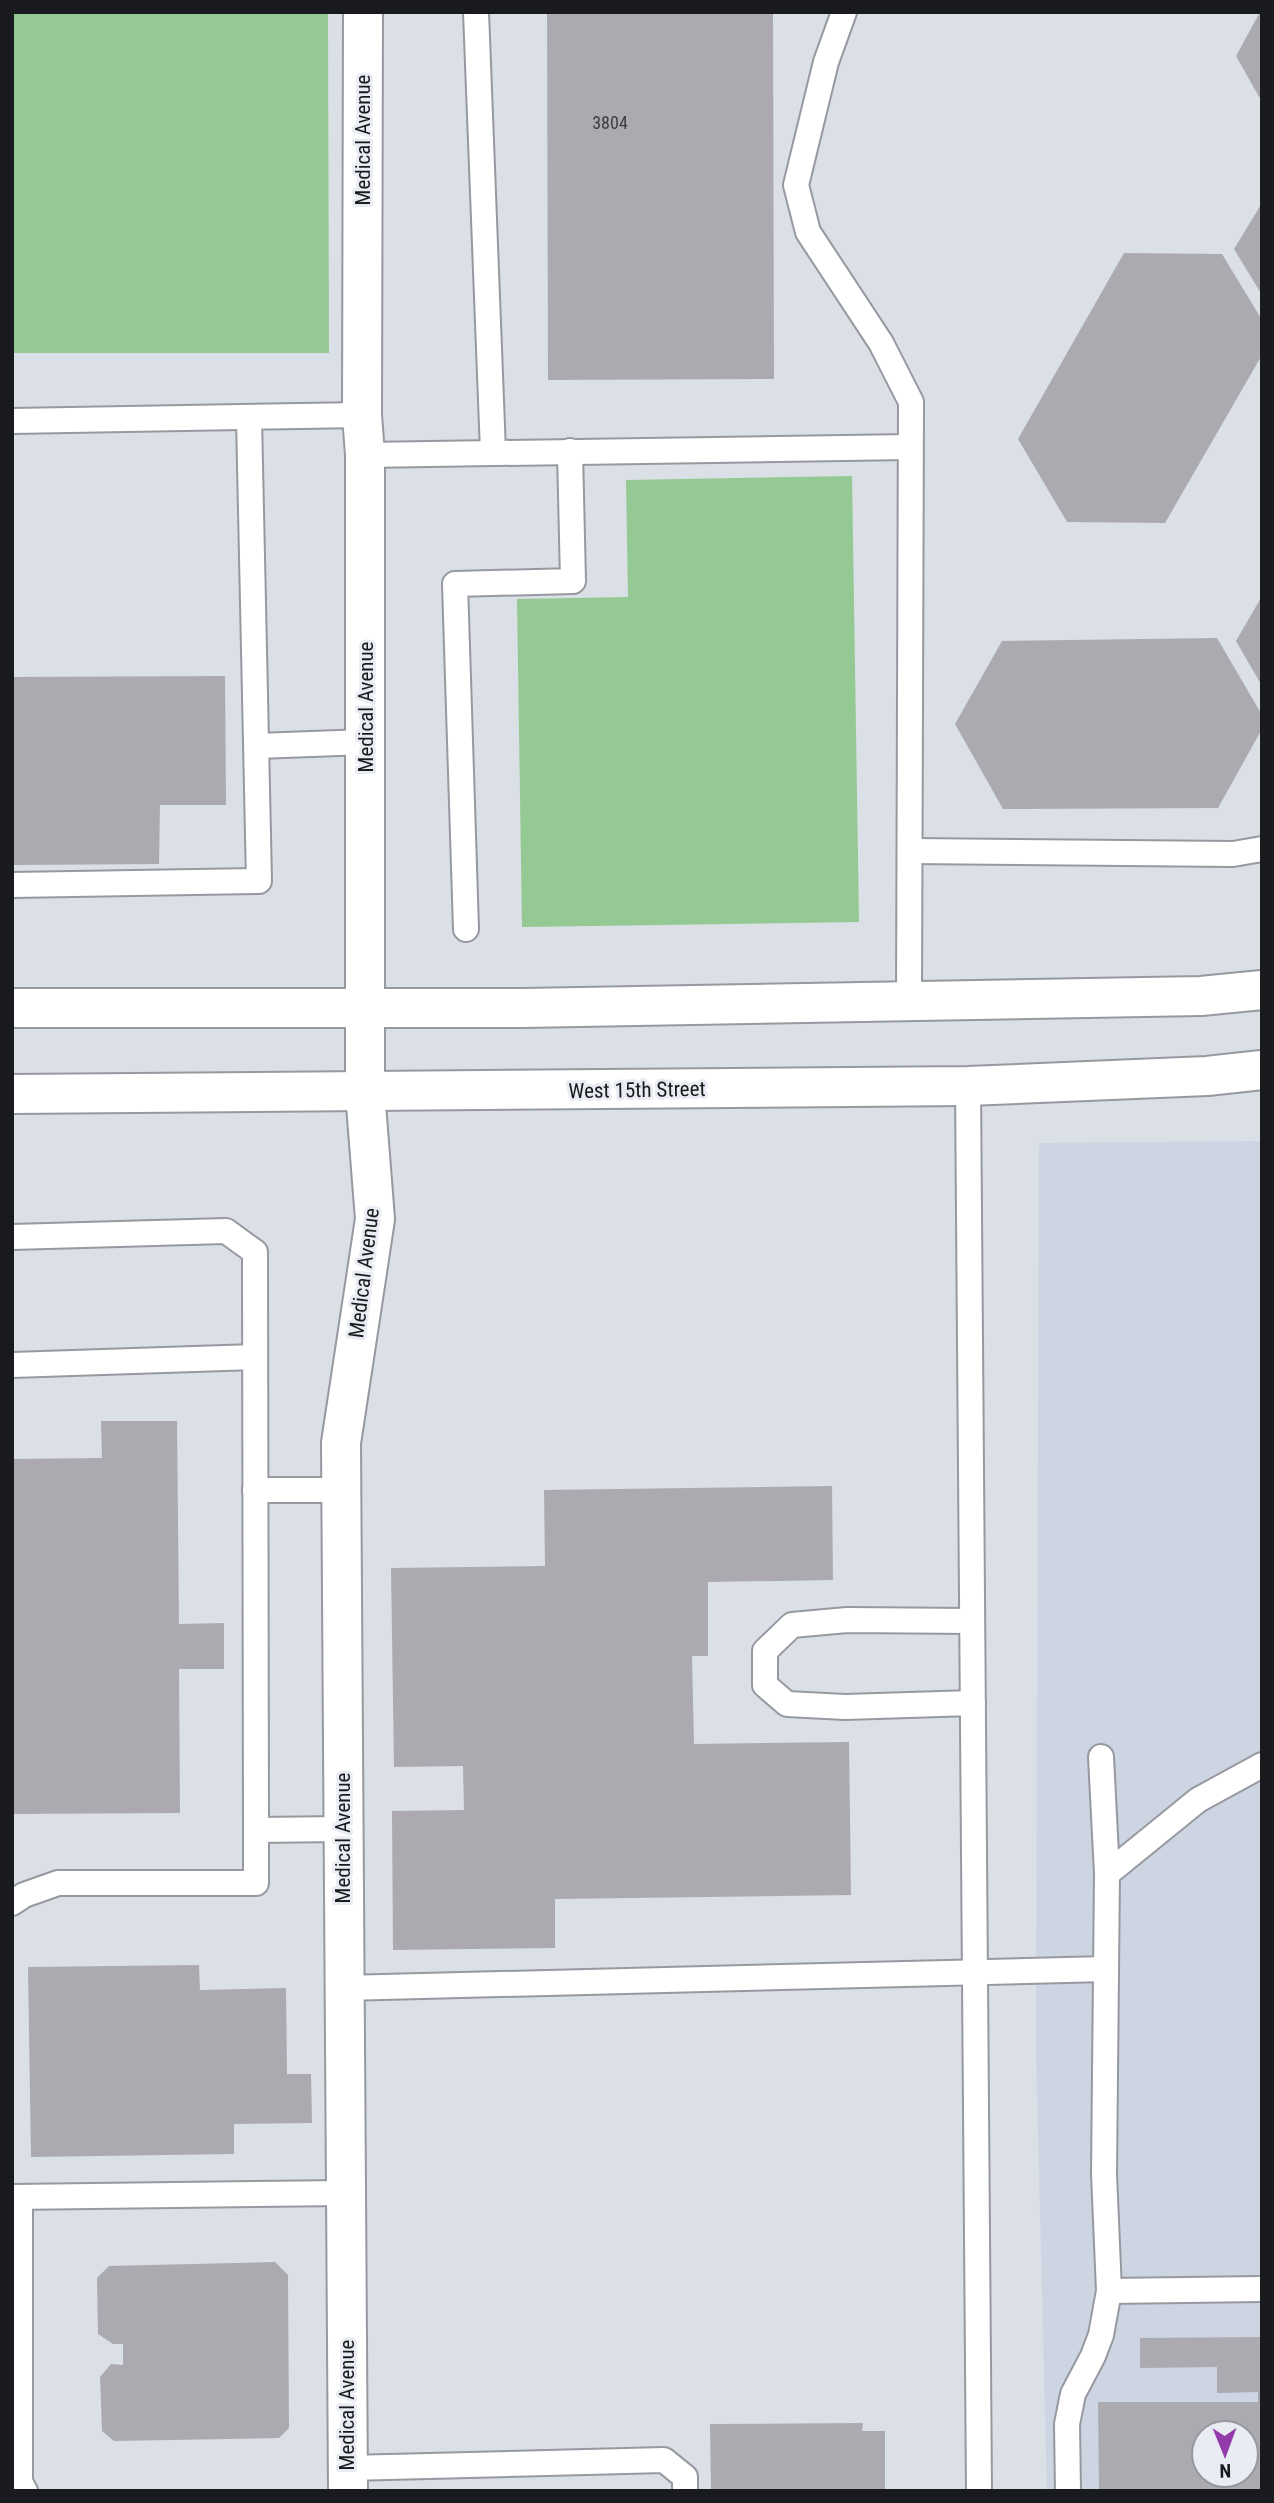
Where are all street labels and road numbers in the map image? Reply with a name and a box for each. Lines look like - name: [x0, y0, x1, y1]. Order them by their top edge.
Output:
- street label: Medical Avenue: [351, 74, 375, 205]
- street label: Medical Avenue: [354, 641, 378, 772]
- street label: West 15th Street: [568, 1077, 706, 1103]
- street label: Medical Avenue: [344, 1206, 384, 1339]
- street label: Medical Avenue: [331, 1772, 355, 1903]
- street label: Medical Avenue: [335, 2339, 359, 2470]

